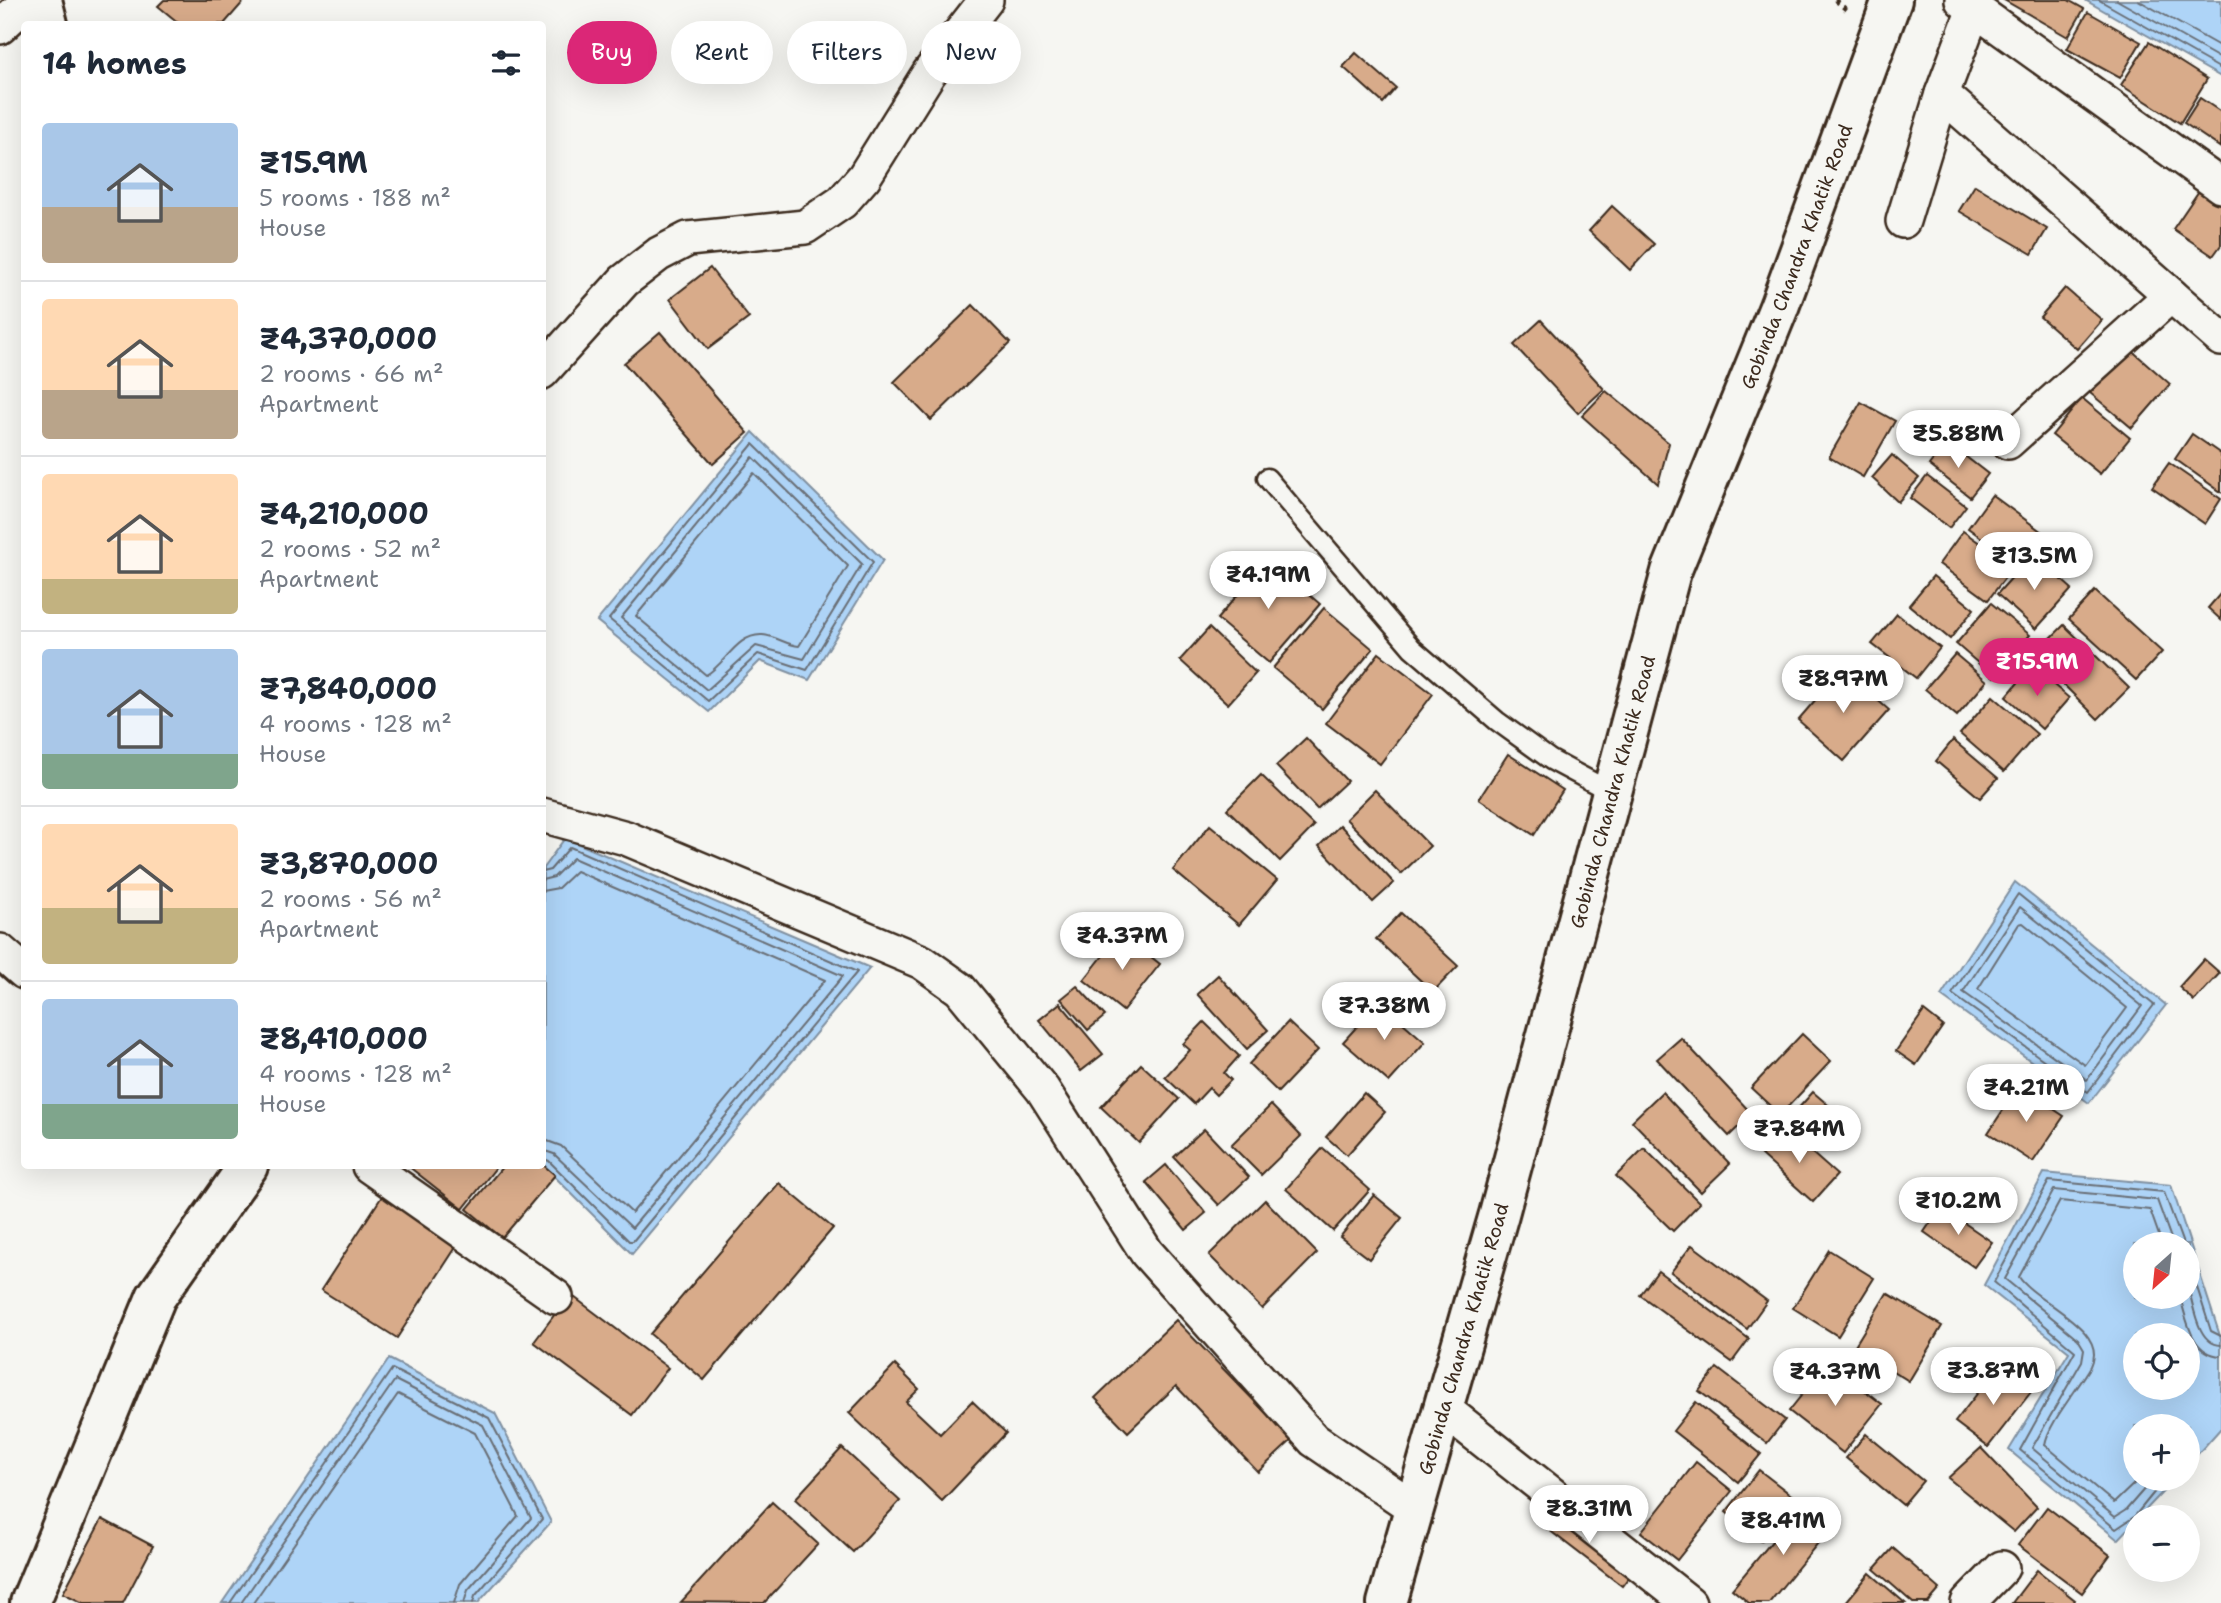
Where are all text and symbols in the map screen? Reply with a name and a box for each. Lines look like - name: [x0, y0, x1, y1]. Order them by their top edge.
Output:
- chip: Buy: [567, 21, 657, 84]
- chip: Rent: [671, 21, 773, 84]
- chip: Filters: [787, 21, 907, 84]
- chip: New: [921, 21, 1021, 84]
- text: 14 homes: [42, 43, 187, 84]
- icon: filters: [487, 44, 525, 82]
- street label: Gobinda Chandra Khatik Road: [1735, 121, 1858, 393]
- text: ₹15.9M: [259, 142, 368, 183]
- icon: home: [98, 151, 182, 235]
- text: 5 rooms · 188 m²: [259, 183, 451, 213]
- text: House: [259, 213, 327, 243]
- text: ₹4,370,000: [259, 318, 437, 359]
- icon: home: [98, 327, 182, 411]
- text: 2 rooms · 66 m²: [259, 359, 444, 389]
- text: Apartment: [259, 389, 379, 419]
- pin: ₹5.88M: [1901, 410, 2015, 470]
- text: ₹5.88M: [1912, 418, 2004, 448]
- text: ₹4,210,000: [259, 493, 429, 534]
- icon: home: [98, 502, 182, 586]
- pin: ₹13.5M: [1977, 532, 2091, 592]
- text: 2 rooms · 52 m²: [259, 534, 441, 564]
- text: ₹13.5M: [1991, 540, 2077, 570]
- pin: ₹4.19M: [1211, 552, 1325, 611]
- text: ₹4.19M: [1225, 559, 1311, 589]
- text: Apartment: [259, 564, 379, 594]
- pin: ₹15.9M: [1980, 638, 2094, 698]
- text: ₹15.9M: [1995, 646, 2079, 676]
- street label: Gobinda Chandra Khatik Road: [1564, 653, 1661, 931]
- pin: ₹8.97M: [1786, 656, 1900, 715]
- text: ₹8.97M: [1798, 663, 1888, 693]
- text: ₹7,840,000: [259, 668, 437, 709]
- icon: home: [98, 677, 182, 761]
- text: 4 rooms · 128 m²: [259, 709, 452, 739]
- text: House: [259, 739, 327, 769]
- text: ₹3,870,000: [259, 843, 439, 884]
- icon: home: [98, 852, 182, 936]
- text: 2 rooms · 56 m²: [259, 884, 442, 914]
- pin: ₹4.37M: [1065, 912, 1179, 972]
- text: Apartment: [259, 914, 379, 944]
- text: ₹4.37M: [1076, 920, 1168, 950]
- pin: ₹7.38M: [1327, 982, 1441, 1042]
- text: ₹7.38M: [1338, 990, 1430, 1020]
- text: ₹8,410,000: [259, 1018, 428, 1059]
- icon: home: [98, 1027, 182, 1111]
- text: 4 rooms · 128 m²: [259, 1059, 452, 1089]
- pin: ₹4.21M: [1969, 1064, 2083, 1124]
- text: ₹4.21M: [1983, 1072, 2069, 1102]
- text: House: [259, 1089, 327, 1119]
- pin: ₹7.84M: [1742, 1106, 1856, 1165]
- text: ₹7.84M: [1753, 1113, 1845, 1143]
- pin: ₹10.2M: [1901, 1178, 2015, 1237]
- text: ₹10.2M: [1915, 1185, 2001, 1215]
- street label: Gobinda Chandra Khatik Road: [1413, 1200, 1514, 1478]
- north arrow: [2123, 1232, 2200, 1309]
- map controls: [2123, 1232, 2200, 1582]
- button: locate: [2123, 1323, 2200, 1400]
- pin: ₹4.37M: [1778, 1348, 1892, 1408]
- pin: ₹3.87M: [1936, 1348, 2050, 1407]
- text: ₹3.87M: [1946, 1355, 2040, 1385]
- text: ₹4.37M: [1789, 1356, 1881, 1386]
- button: +: [2123, 1414, 2200, 1491]
- pin: ₹8.31M: [1532, 1486, 1646, 1545]
- text: ₹8.31M: [1546, 1493, 1632, 1523]
- pin: ₹8.41M: [1726, 1498, 1840, 1557]
- text: ₹8.41M: [1740, 1505, 1826, 1535]
- button: −: [2123, 1505, 2200, 1582]

